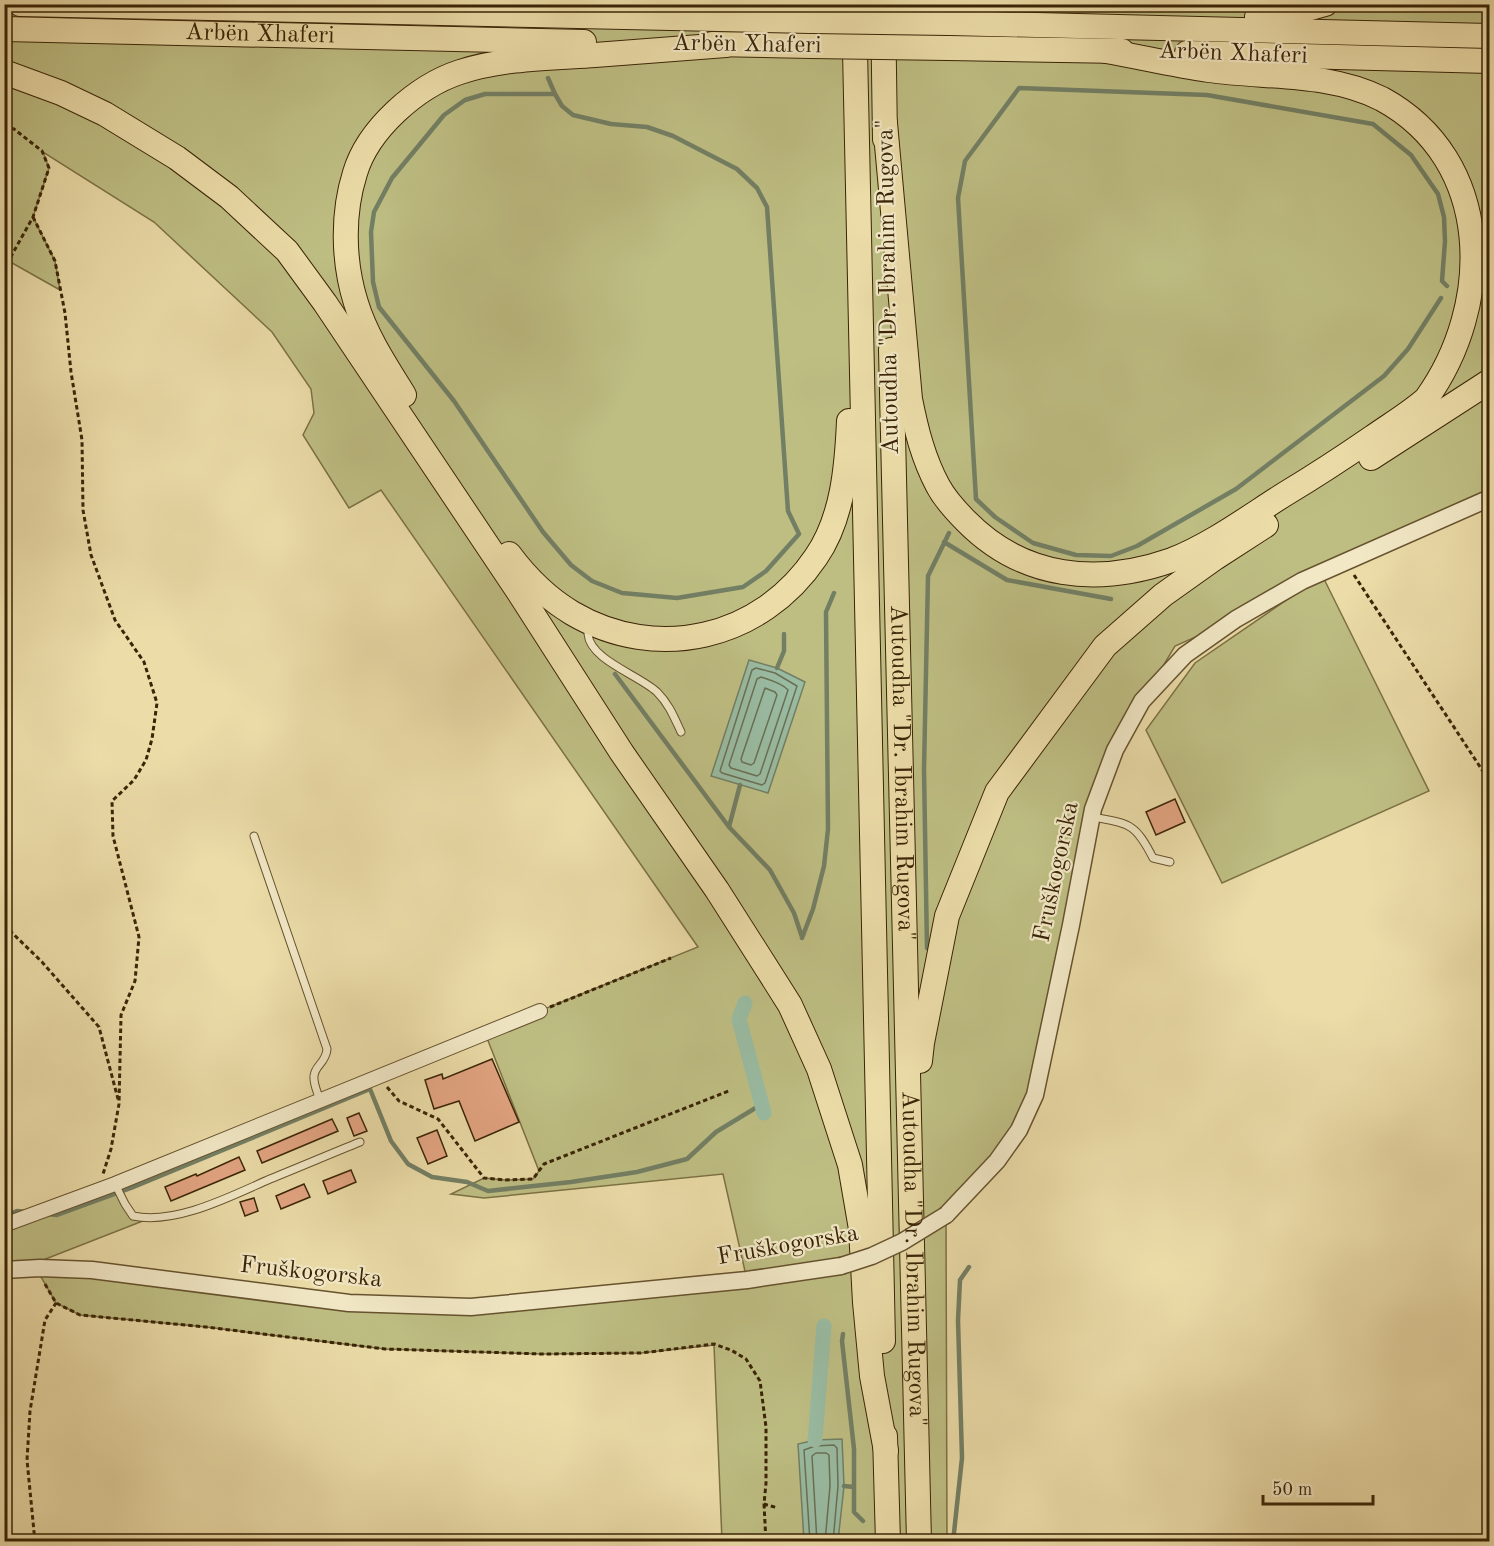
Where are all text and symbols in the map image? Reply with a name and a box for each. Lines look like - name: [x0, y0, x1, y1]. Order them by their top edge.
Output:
- street label: Arbën Xhaferi: [185, 21, 335, 48]
- street label: Arbën Xhaferi: [672, 32, 822, 58]
- street label: Arbën Xhaferi: [1158, 39, 1308, 69]
- street label: Autoudha "Dr. Ibrahim Rugova": [874, 119, 904, 455]
- street label: Autoudha "Dr. Ibrahim Rugova": [885, 605, 917, 941]
- street label: Fruškogorska: [1030, 799, 1084, 945]
- street label: Autoudha "Dr. Ibrahim Rugova": [896, 1091, 928, 1427]
- street label: Fruškogorska: [715, 1222, 861, 1270]
- street label: Fruškogorska: [239, 1254, 384, 1292]
- scale bar: [1263, 1468, 1372, 1506]
- text: 50 m: [1272, 1481, 1312, 1499]

